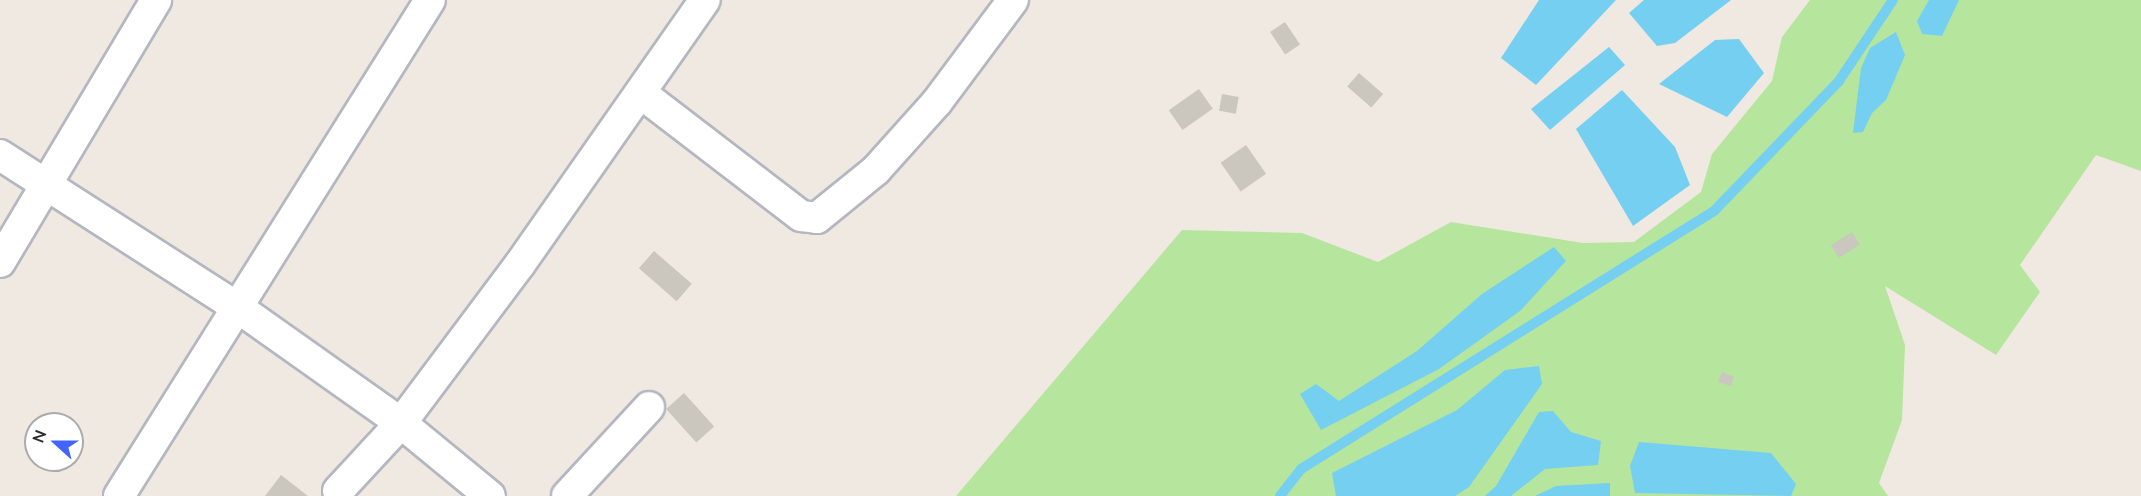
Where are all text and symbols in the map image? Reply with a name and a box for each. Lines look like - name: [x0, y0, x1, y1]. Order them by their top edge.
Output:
- north arrow: [24, 412, 84, 472]
- text: N: [28, 427, 51, 445]

